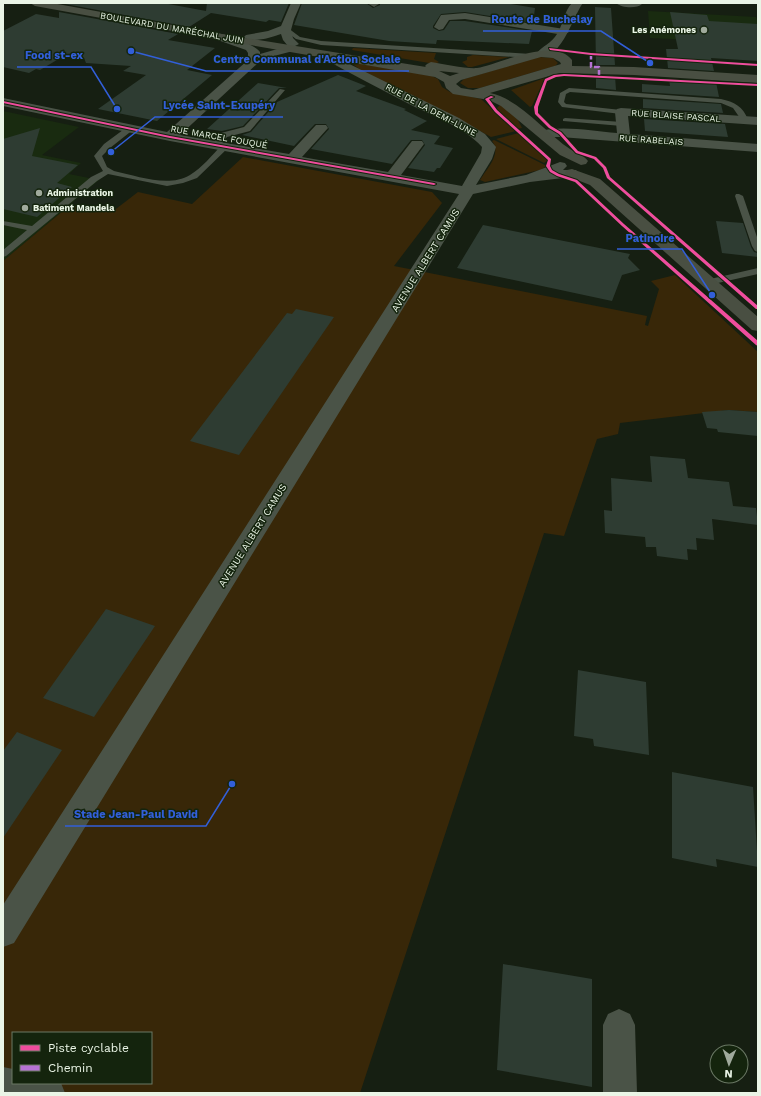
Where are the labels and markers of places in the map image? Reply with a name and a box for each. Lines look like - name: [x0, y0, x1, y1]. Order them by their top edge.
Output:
- callout: Route de Buchelay: [483, 8, 601, 31]
- place label: Les Anémones: [632, 25, 696, 35]
- marker: Les Anémones: [699, 25, 709, 35]
- callout: Food st-ex: [17, 44, 91, 67]
- callout: Centre Communal d'Action Sociale: [206, 48, 409, 71]
- callout: Lycée Saint-Exupéry: [155, 94, 283, 117]
- marker: Administration: [34, 188, 44, 198]
- place label: Administration: [47, 188, 113, 198]
- marker: Batiment Mandela: [20, 203, 30, 213]
- place label: Batiment Mandela: [33, 203, 115, 213]
- callout: Patinoire: [617, 226, 682, 249]
- callout: Stade Jean-Paul David: [65, 803, 206, 826]

